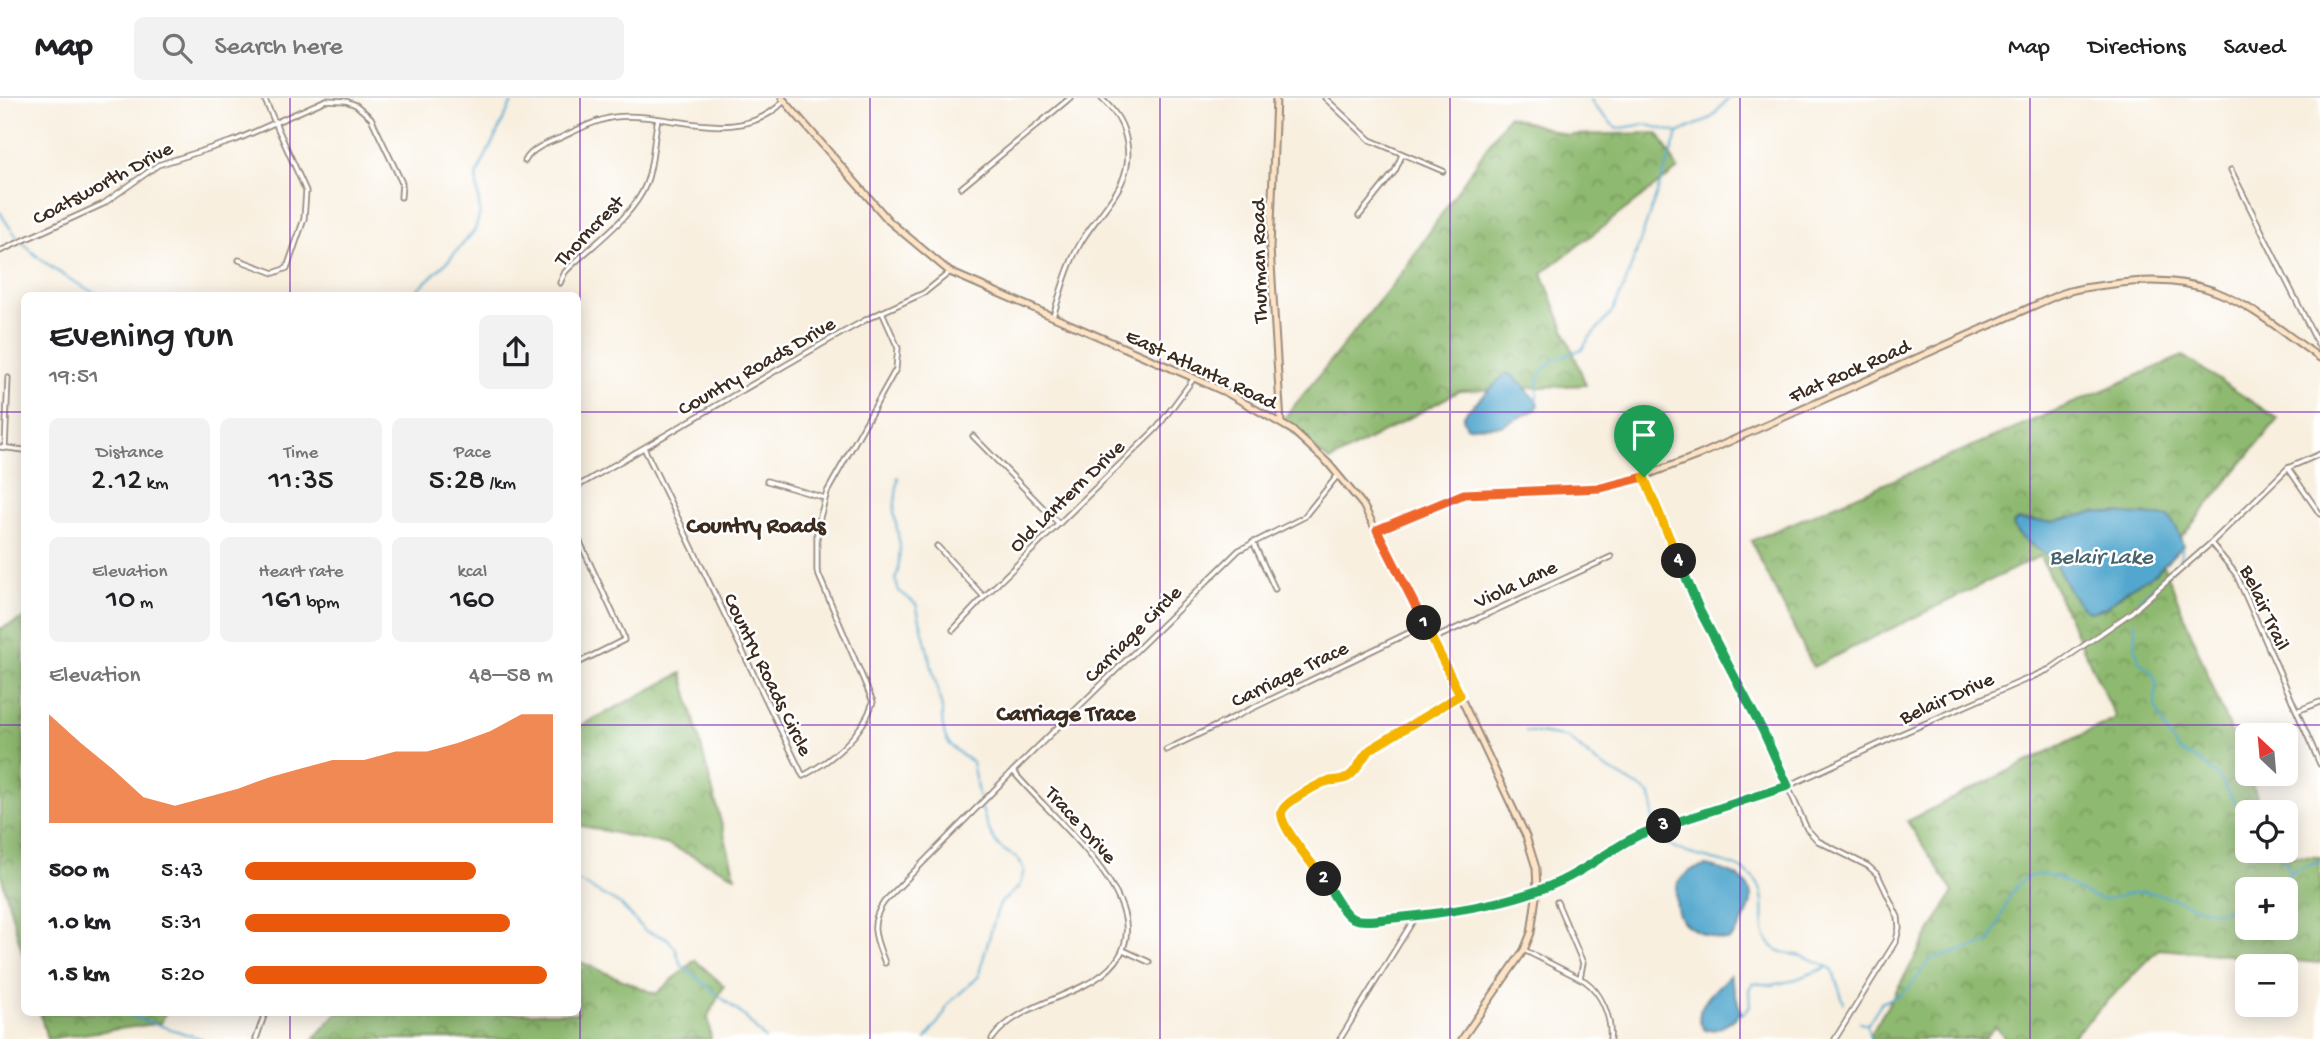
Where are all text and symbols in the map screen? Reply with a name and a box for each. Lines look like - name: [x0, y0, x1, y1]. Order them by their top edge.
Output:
- search box: [134, 17, 624, 80]
- text: Map: [35, 29, 92, 67]
- icon: search: [158, 29, 196, 67]
- text: Search here: [214, 33, 343, 64]
- text: Map: [2008, 34, 2050, 63]
- text: Directions: [2088, 34, 2186, 63]
- text: Saved: [2224, 34, 2285, 63]
- street label: Coatsworth Drive: [29, 137, 179, 233]
- street label: Thorncrest: [550, 190, 632, 274]
- street label: Thurman Road: [1248, 197, 1275, 324]
- street label: Country Roads Drive: [675, 312, 842, 423]
- button: share: [479, 315, 553, 389]
- text: Evening run: [49, 316, 233, 360]
- street label: East Atlanta Road: [1121, 325, 1282, 418]
- street label: Flat Rock Road: [1785, 335, 1916, 411]
- text: 19:51: [49, 364, 98, 391]
- pin: [1614, 405, 1674, 477]
- icon: arrive: [1625, 416, 1663, 454]
- street label: Old Lantern Drive: [1005, 435, 1132, 559]
- text: Distance: [96, 442, 163, 465]
- text: Time: [284, 442, 318, 465]
- text: Pace: [454, 442, 491, 465]
- text: 2.12: [91, 465, 142, 500]
- text: 11:35: [268, 465, 333, 500]
- text: 5:28: [429, 465, 485, 500]
- text: km: [142, 473, 168, 496]
- text: /km: [485, 473, 516, 496]
- district label: Country Roads: [686, 514, 827, 541]
- pin: 4: [1662, 544, 1696, 578]
- water label: Belair Lake: [2049, 545, 2154, 572]
- text: 4: [1674, 549, 1683, 572]
- street label: Viola Lane: [1470, 556, 1563, 617]
- text: Elevation: [92, 561, 167, 584]
- text: Heart rate: [258, 561, 344, 584]
- text: kcal: [457, 561, 487, 584]
- street label: Belair Trail: [2232, 561, 2293, 655]
- street label: Carriage Circle: [1080, 581, 1189, 690]
- text: 10: [106, 584, 135, 619]
- text: 161: [263, 584, 302, 619]
- text: 160: [450, 584, 495, 619]
- street label: Country Roads Circle: [716, 590, 817, 762]
- text: m: [135, 592, 153, 615]
- text: bpm: [302, 592, 339, 615]
- pin: 1: [1406, 606, 1442, 640]
- text: 1: [1420, 611, 1427, 634]
- street label: Carriage Trace: [1228, 637, 1354, 715]
- text: Elevation: [49, 663, 140, 690]
- text: 48–58 m: [469, 663, 553, 690]
- street label: Belair Drive: [1895, 668, 2000, 732]
- district label: Carriage Trace: [996, 702, 1137, 729]
- north arrow: [2235, 723, 2298, 786]
- map controls: [2235, 723, 2298, 1017]
- street label: Trace Drive: [1037, 782, 1122, 871]
- button: locate: [2235, 800, 2298, 863]
- pin: 3: [1646, 808, 1682, 844]
- text: 3: [1659, 814, 1668, 837]
- text: 500 m: [49, 858, 109, 885]
- text: 5:43: [161, 858, 203, 885]
- pin: 2: [1306, 862, 1342, 896]
- text: 2: [1319, 867, 1328, 890]
- button: +: [2235, 877, 2298, 940]
- text: 1.0 km: [49, 910, 111, 937]
- text: 5:31: [161, 910, 202, 937]
- button: −: [2235, 954, 2298, 1017]
- text: 1.5 km: [49, 962, 110, 989]
- text: 5:20: [161, 962, 205, 989]

